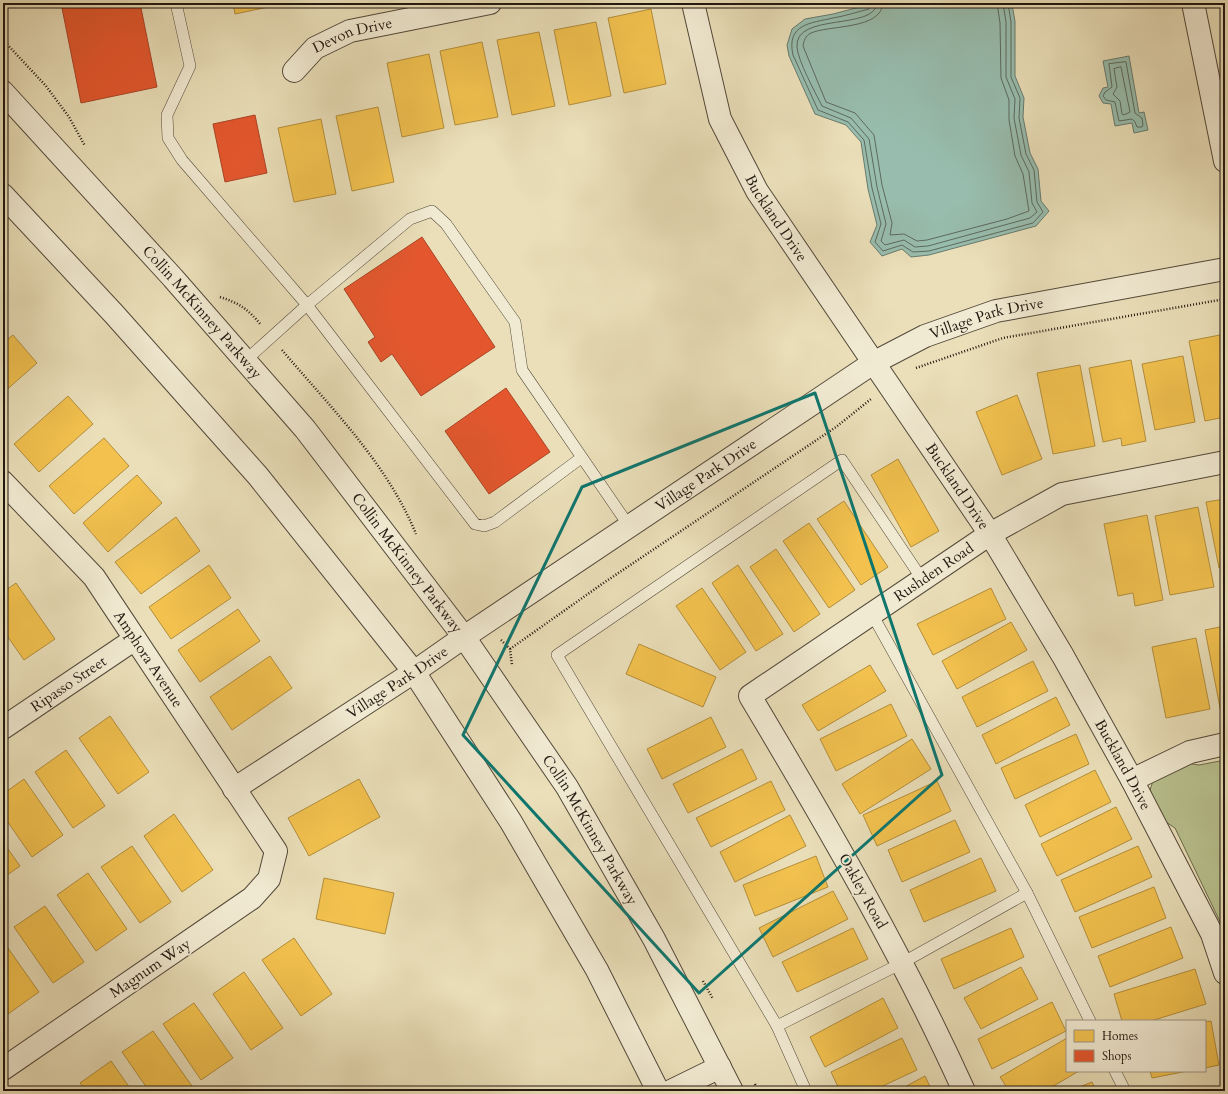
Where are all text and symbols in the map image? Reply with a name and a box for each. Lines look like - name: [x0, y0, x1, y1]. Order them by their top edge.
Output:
- street label: Devon Drive: [309, 13, 394, 58]
- street label: Buckland Drive: [740, 171, 812, 266]
- street label: Collin McKinney Parkway: [138, 241, 267, 383]
- street label: Village Park Drive: [927, 292, 1045, 344]
- street label: Village Park Drive: [651, 434, 761, 516]
- street label: Buckland Drive: [921, 439, 994, 534]
- street label: Collin McKinney Parkway: [347, 489, 467, 637]
- street label: Rushden Road: [890, 538, 977, 606]
- street label: Amphora Avenue: [109, 607, 188, 711]
- street label: Village Park Drive: [343, 641, 452, 723]
- street label: Ripasso Street: [27, 651, 111, 717]
- street label: Buckland Drive: [1090, 716, 1156, 814]
- street label: Collin McKinney Parkway: [538, 751, 643, 909]
- street label: Oakley Road: [834, 850, 892, 932]
- street label: Magnum Way: [106, 934, 194, 1002]
- legend: [1066, 1020, 1206, 1072]
- text: Homes: [1102, 1028, 1138, 1044]
- text: Shops: [1102, 1048, 1131, 1064]

